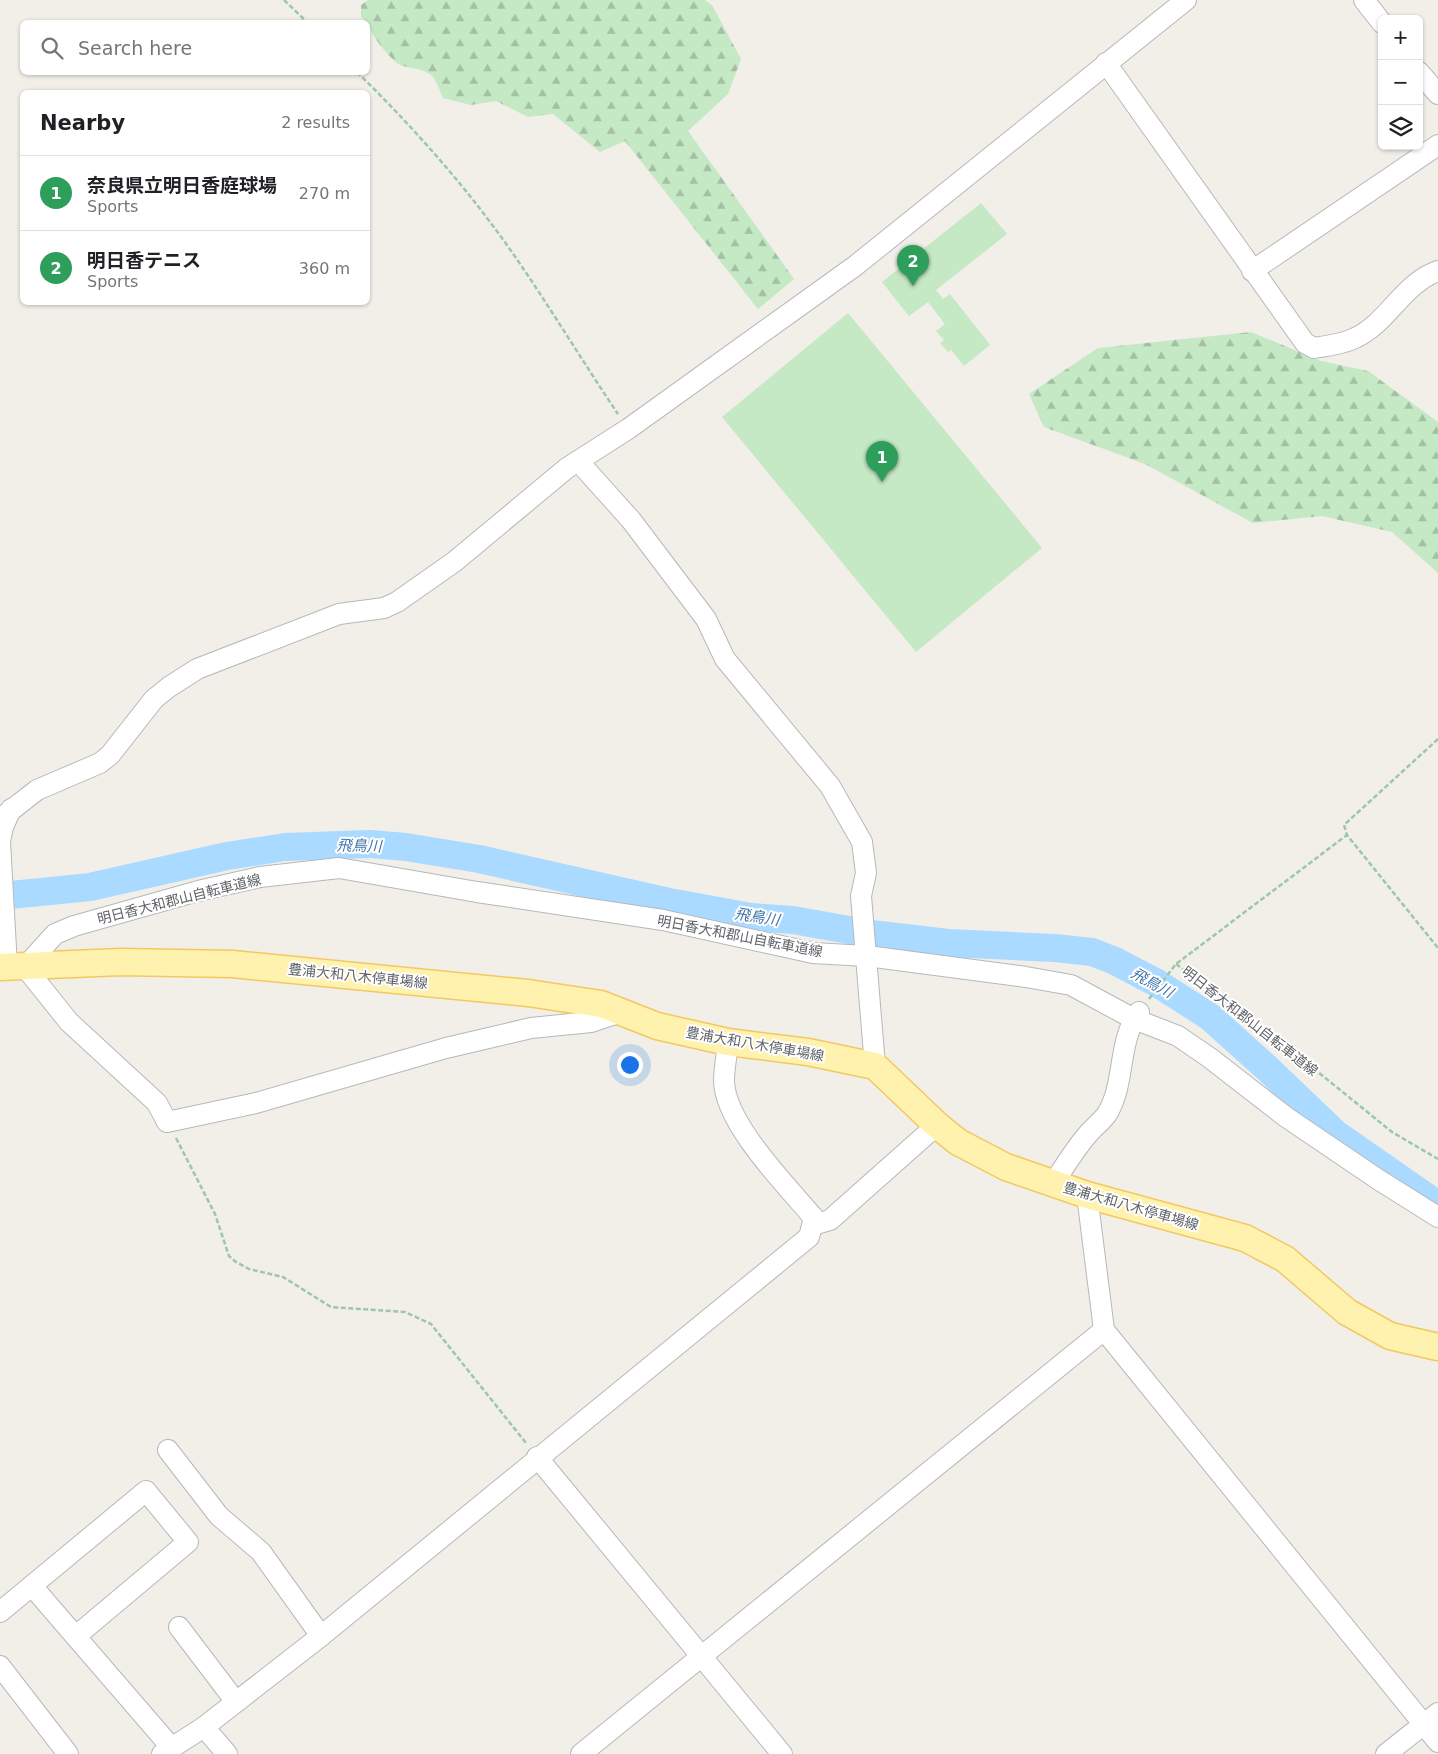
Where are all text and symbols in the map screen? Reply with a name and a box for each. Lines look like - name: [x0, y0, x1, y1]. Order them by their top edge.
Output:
- map controls: [1378, 15, 1423, 150]
- button: +: [1378, 15, 1423, 60]
- search box: [20, 20, 370, 75]
- icon: search: [38, 34, 66, 62]
- text: Search here: [78, 37, 192, 59]
- button: −: [1378, 60, 1423, 105]
- button: layers: [1378, 105, 1423, 150]
- text: Nearby: [40, 111, 125, 135]
- text: 2 results: [281, 113, 350, 132]
- text: 奈良県立明日香庭球場: [87, 174, 277, 196]
- text: 1: [50, 184, 62, 203]
- text: 270 m: [299, 184, 350, 203]
- text: Sports: [87, 197, 138, 216]
- pin: 2: [897, 245, 929, 286]
- text: 明日香テニス: [87, 249, 201, 271]
- text: 2: [50, 259, 62, 278]
- text: 360 m: [299, 259, 350, 278]
- text: Sports: [87, 272, 138, 291]
- pin: 1: [866, 441, 898, 482]
- water label: 飛鳥川: [336, 837, 384, 855]
- street label: 明日香大和郡山自転車道線: [96, 871, 262, 927]
- water label: 飛鳥川: [733, 905, 783, 930]
- street label: 明日香大和郡山自転車道線: [656, 912, 824, 960]
- street label: 豊浦大和八木停車場線: [288, 961, 428, 991]
- street label: 明日香大和郡山自転車道線: [1179, 963, 1321, 1079]
- water label: 飛鳥川: [1128, 964, 1178, 1003]
- street label: 豊浦大和八木停車場線: [685, 1024, 825, 1064]
- your location: [617, 1052, 643, 1078]
- street label: 豊浦大和八木停車場線: [1062, 1179, 1200, 1233]

